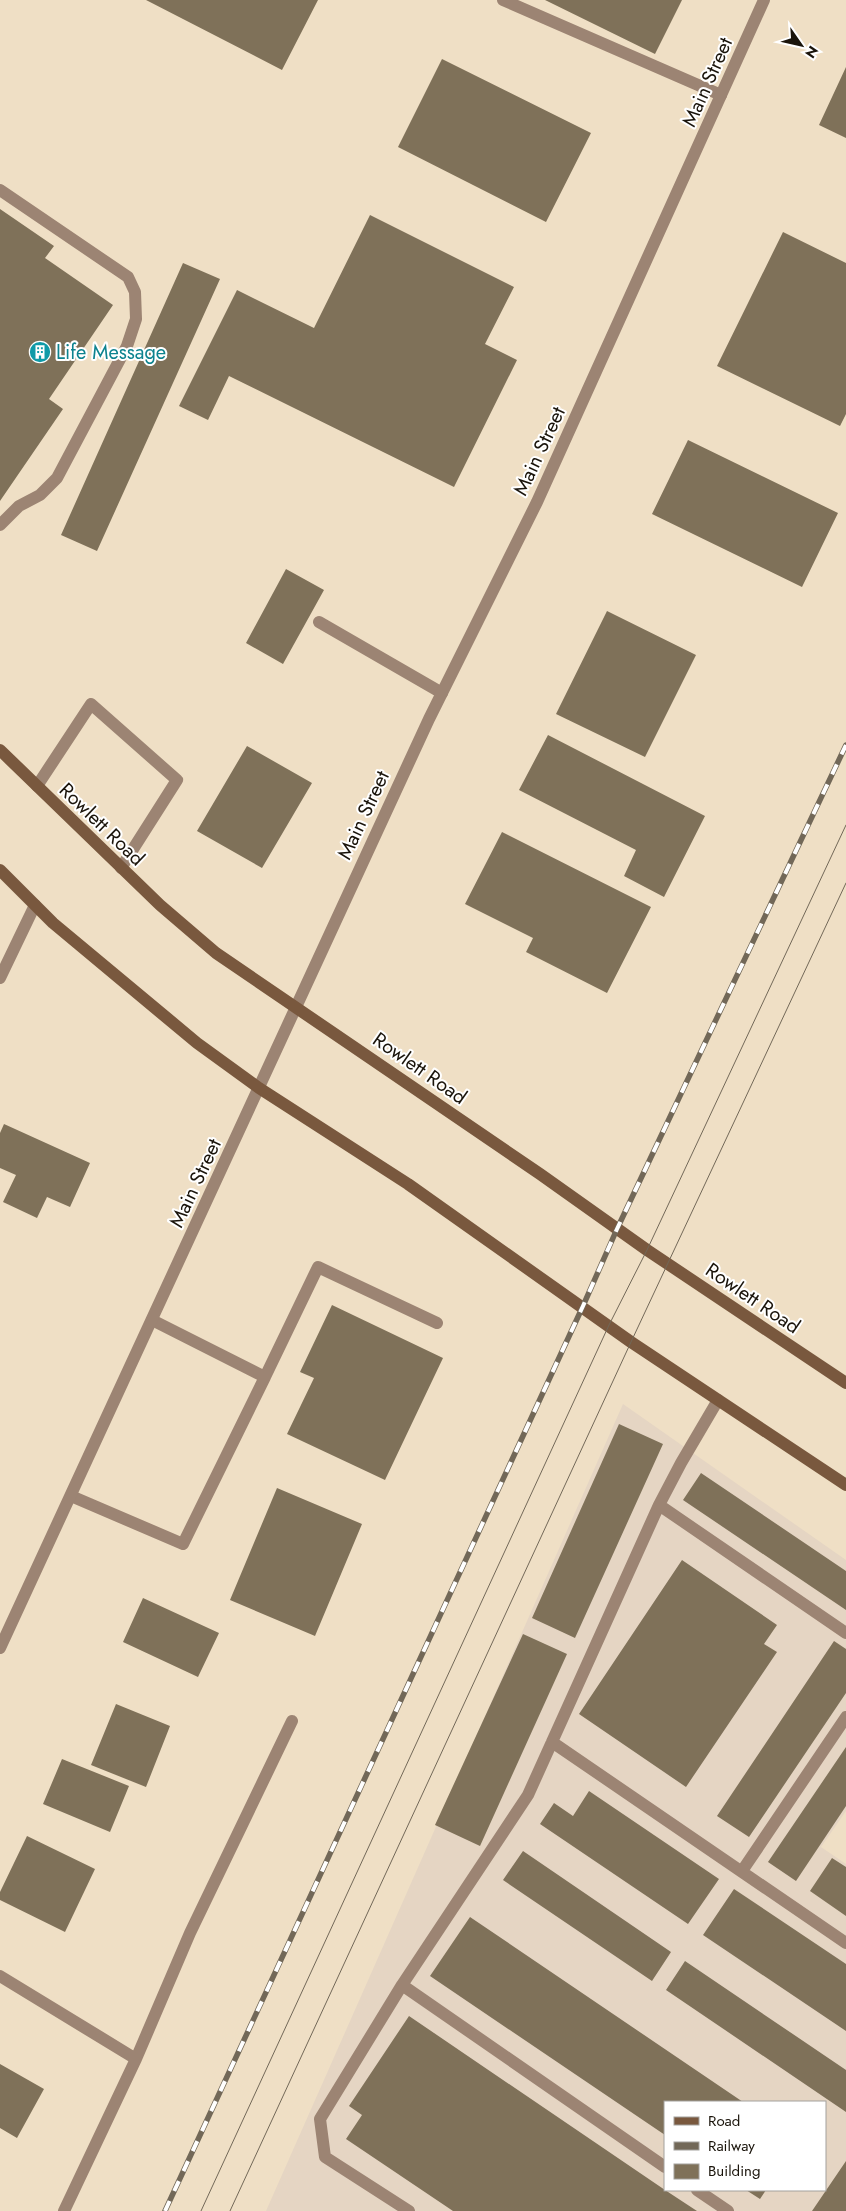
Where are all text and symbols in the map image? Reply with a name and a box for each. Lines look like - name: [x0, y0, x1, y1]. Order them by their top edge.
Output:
- north arrow: [776, 20, 826, 70]
- street label: Main Street: [675, 33, 740, 132]
- text: N: [800, 42, 823, 62]
- place label: Life Message: [56, 338, 166, 367]
- building icon: Life Message: [28, 340, 52, 364]
- street label: Main Street: [506, 402, 573, 501]
- street label: Main Street: [330, 766, 397, 865]
- street label: Rowlett Road: [52, 776, 151, 873]
- street label: Rowlett Road: [367, 1025, 473, 1112]
- street label: Main Street: [162, 1134, 229, 1233]
- street label: Rowlett Road: [699, 1256, 806, 1341]
- legend: [664, 2101, 826, 2191]
- text: Road: [708, 2110, 740, 2132]
- text: Railway: [708, 2135, 755, 2157]
- text: Building: [708, 2160, 760, 2182]

